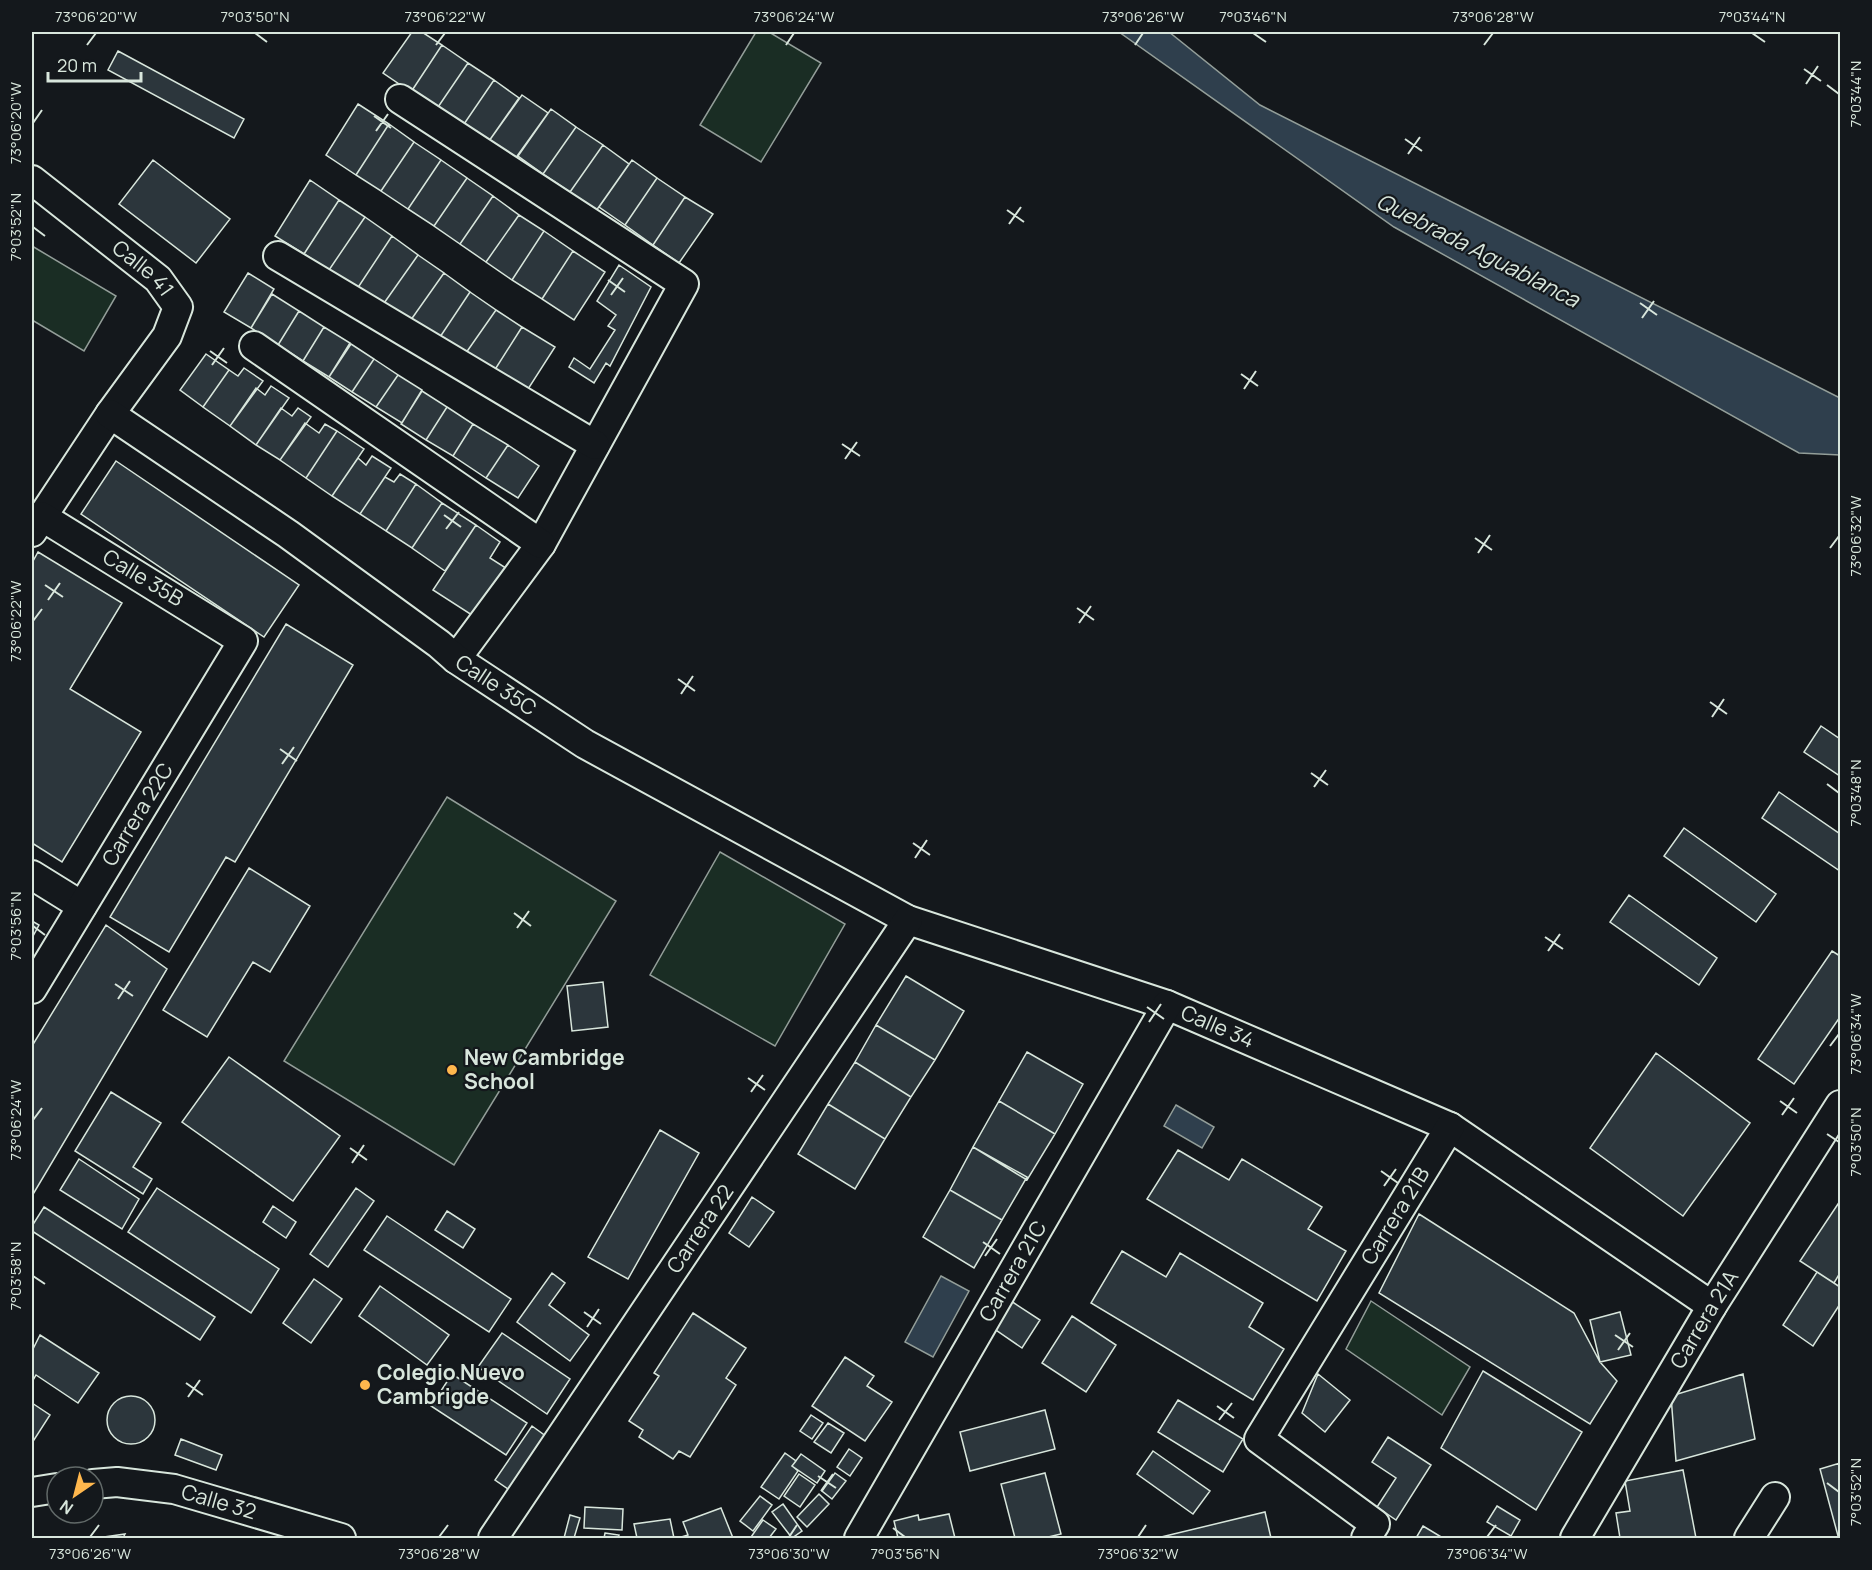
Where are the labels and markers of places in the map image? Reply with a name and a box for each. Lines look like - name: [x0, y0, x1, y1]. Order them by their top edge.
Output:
- place label: New Cambridge School: [464, 1043, 625, 1095]
- marker: New Cambridge School: [445, 1063, 459, 1077]
- place label: Colegio Nuevo Cambrigde: [377, 1358, 525, 1410]
- marker: Colegio Nuevo Cambrigde: [358, 1378, 372, 1392]

